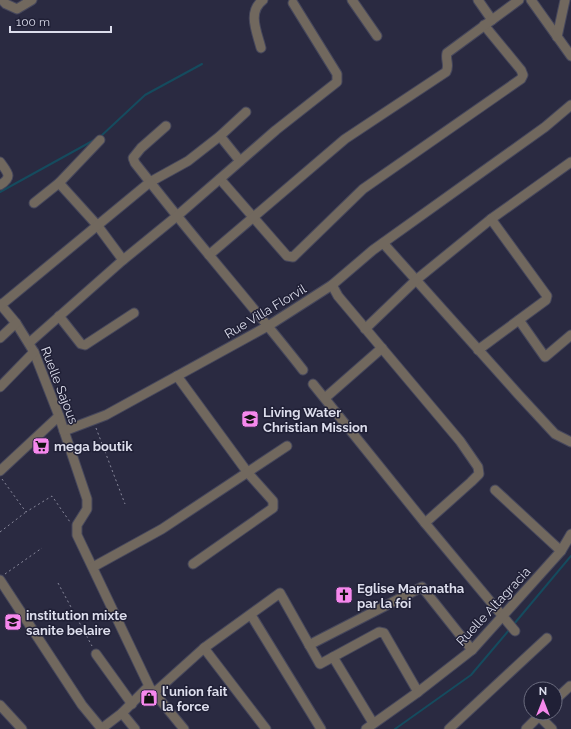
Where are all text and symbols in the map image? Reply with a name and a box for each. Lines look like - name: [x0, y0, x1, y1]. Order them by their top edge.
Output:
- scale bar: [10, 8, 111, 34]
- text: 100 m: [16, 15, 50, 29]
- street label: Rue Villa Florvil: [222, 281, 309, 342]
- street label: Ruelle Sajous: [38, 344, 81, 426]
- place label: Living Water Christian Mission: [263, 405, 368, 435]
- school or university icon: Living Water Christian Mission: [240, 409, 260, 429]
- supermarket icon: mega boutik: [31, 436, 51, 456]
- place label: mega boutik: [54, 439, 133, 454]
- street label: Ruelle Altagracia: [453, 564, 534, 649]
- place label: Eglise Maranatha par la foi: [357, 581, 465, 611]
- church icon: Eglise Maranatha par la foi: [334, 585, 354, 605]
- place label: institution mixte sanite belaire: [26, 608, 127, 638]
- school or university icon: institution mixte sanite belaire: [3, 612, 23, 632]
- north arrow: [523, 681, 563, 721]
- place label: l'union fait la force: [162, 684, 228, 714]
- text: N: [539, 685, 547, 698]
- shop icon: l'union fait la force: [139, 688, 159, 708]

